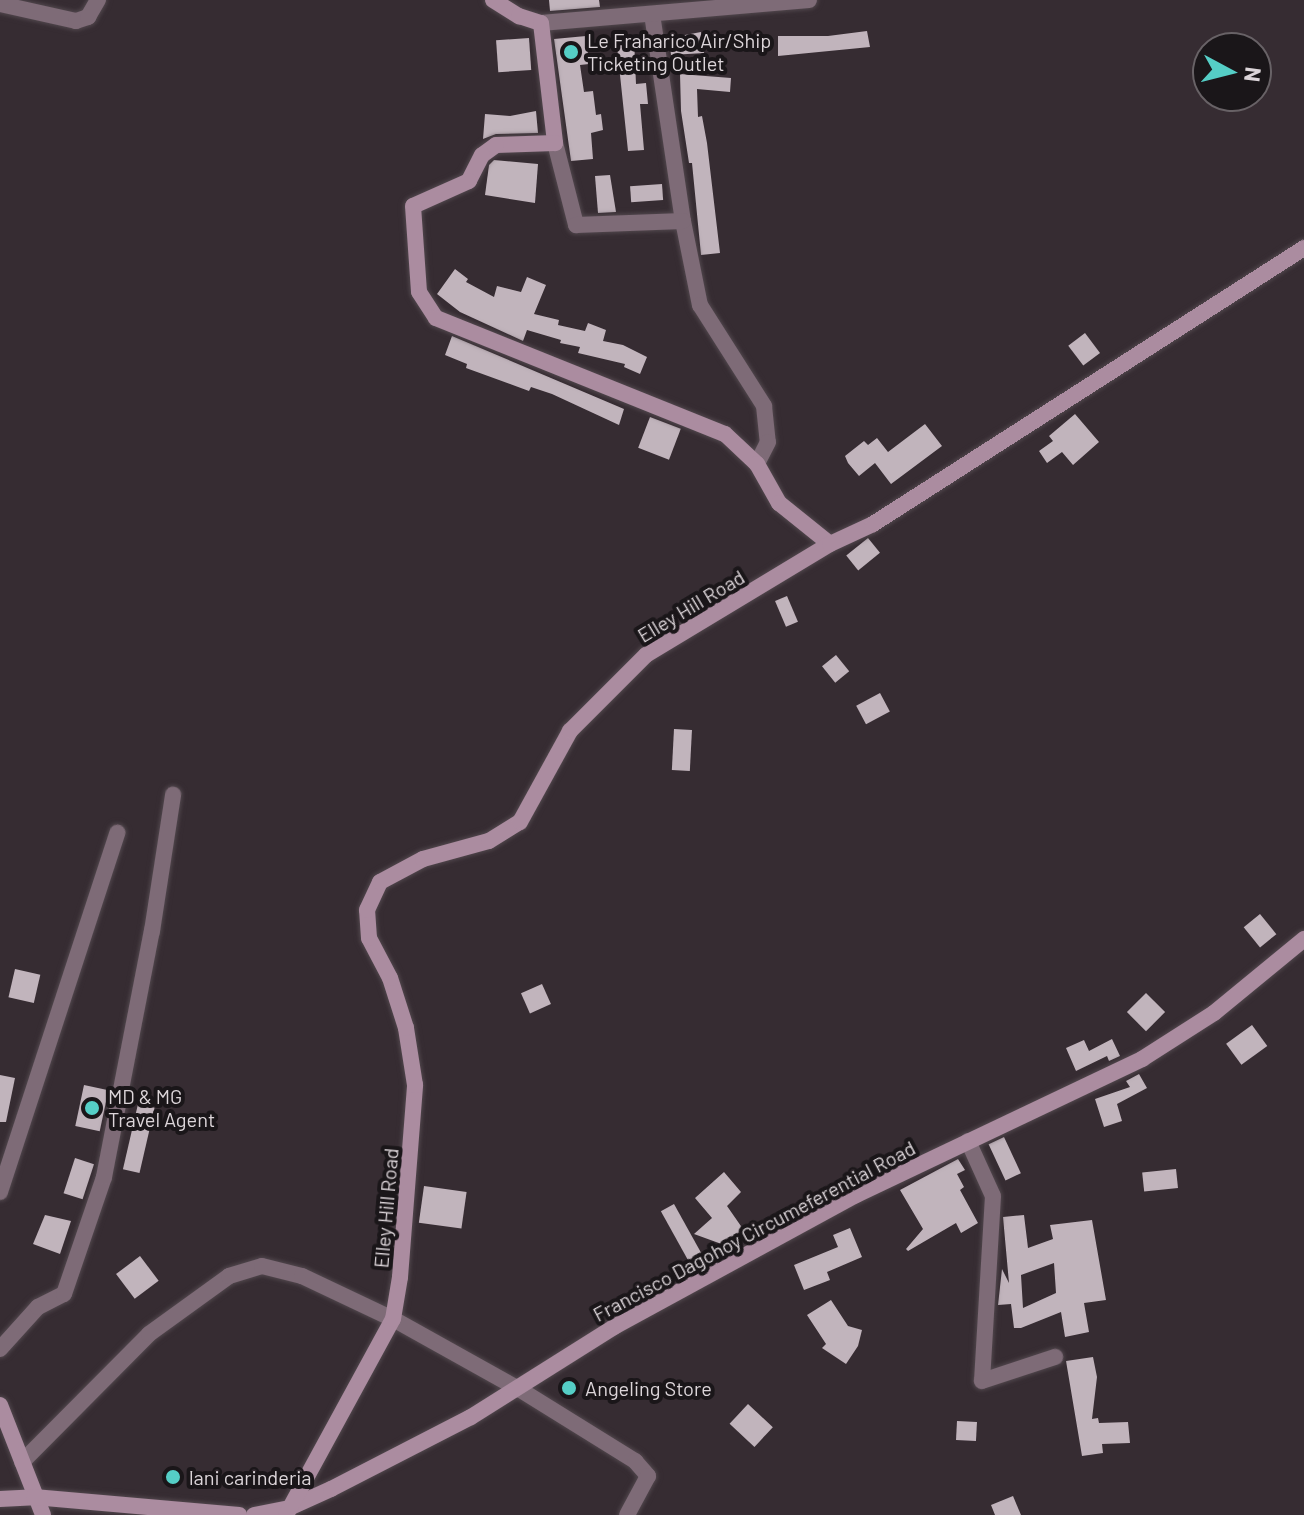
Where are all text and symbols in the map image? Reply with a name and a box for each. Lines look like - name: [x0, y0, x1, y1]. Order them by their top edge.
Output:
- place label: Le Fraharico Air/Ship Ticketing Outlet: [587, 28, 771, 75]
- north arrow: [1192, 32, 1272, 112]
- marker: Le Fraharico Air/Ship Ticketing Outlet: [562, 43, 580, 61]
- text: N: [1240, 66, 1268, 84]
- street label: Elley Hill Road: [633, 565, 749, 647]
- place label: MD & MG Travel Agent: [108, 1084, 215, 1131]
- marker: MD & MG Travel Agent: [83, 1099, 101, 1117]
- street label: Francisco Dagohoy Circumeferential Road: [589, 1136, 919, 1326]
- street label: Elley Hill Road: [369, 1147, 403, 1269]
- place label: Angeling Store: [585, 1376, 712, 1400]
- marker: Angeling Store: [560, 1379, 578, 1397]
- place label: lani carinderia: [189, 1465, 312, 1489]
- marker: lani carinderia: [164, 1468, 182, 1486]

